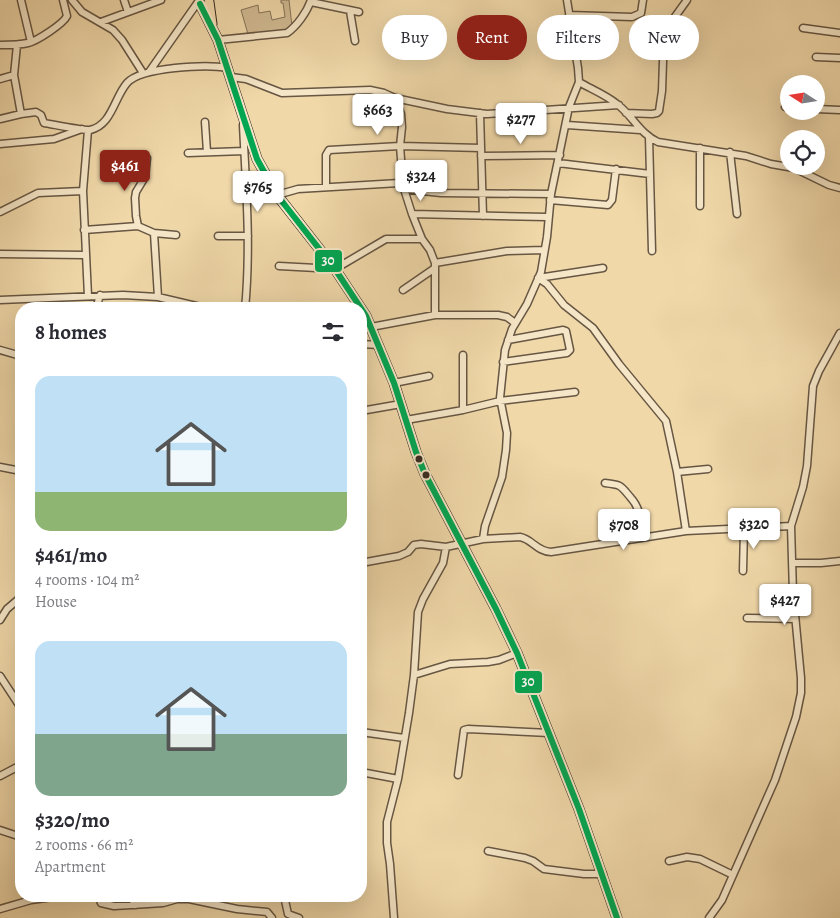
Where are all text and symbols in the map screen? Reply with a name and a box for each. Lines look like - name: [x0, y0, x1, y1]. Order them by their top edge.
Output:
- chip: Buy: [382, 15, 447, 60]
- chip: Rent: [457, 15, 527, 60]
- chip: Filters: [537, 15, 619, 60]
- chip: New: [629, 15, 699, 60]
- north arrow: [780, 75, 825, 120]
- map controls: [780, 75, 825, 175]
- pin: $663: [348, 94, 408, 136]
- text: $663: [363, 99, 393, 121]
- pin: $277: [491, 102, 551, 145]
- text: $277: [507, 108, 535, 130]
- button: locate: [780, 130, 825, 175]
- pin: $461: [95, 150, 155, 192]
- text: $461: [111, 155, 139, 177]
- pin: $324: [391, 160, 451, 202]
- text: $324: [406, 165, 436, 187]
- pin: $765: [228, 170, 288, 213]
- text: $765: [244, 176, 272, 198]
- line badge: 30: [314, 249, 343, 273]
- text: 30: [321, 251, 335, 270]
- text: 8 homes: [35, 318, 107, 346]
- icon: filters: [319, 318, 347, 346]
- icon: home: [146, 409, 236, 499]
- unlabelled marker: [414, 454, 424, 464]
- unlabelled marker: [421, 470, 431, 480]
- pin: $708: [594, 508, 654, 551]
- pin: $320: [724, 508, 784, 550]
- text: $320: [739, 513, 769, 535]
- text: $708: [609, 514, 639, 536]
- text: $461/mo: [35, 541, 107, 569]
- text: 4 rooms · 104 m²: [35, 569, 140, 591]
- pin: $427: [755, 584, 815, 626]
- text: $427: [770, 589, 800, 611]
- text: House: [35, 591, 77, 613]
- line badge: 30: [514, 670, 543, 694]
- text: 30: [521, 672, 535, 691]
- icon: home: [146, 674, 236, 764]
- text: $320/mo: [35, 806, 110, 834]
- text: 2 rooms · 66 m²: [35, 834, 133, 856]
- text: Apartment: [35, 856, 106, 878]

